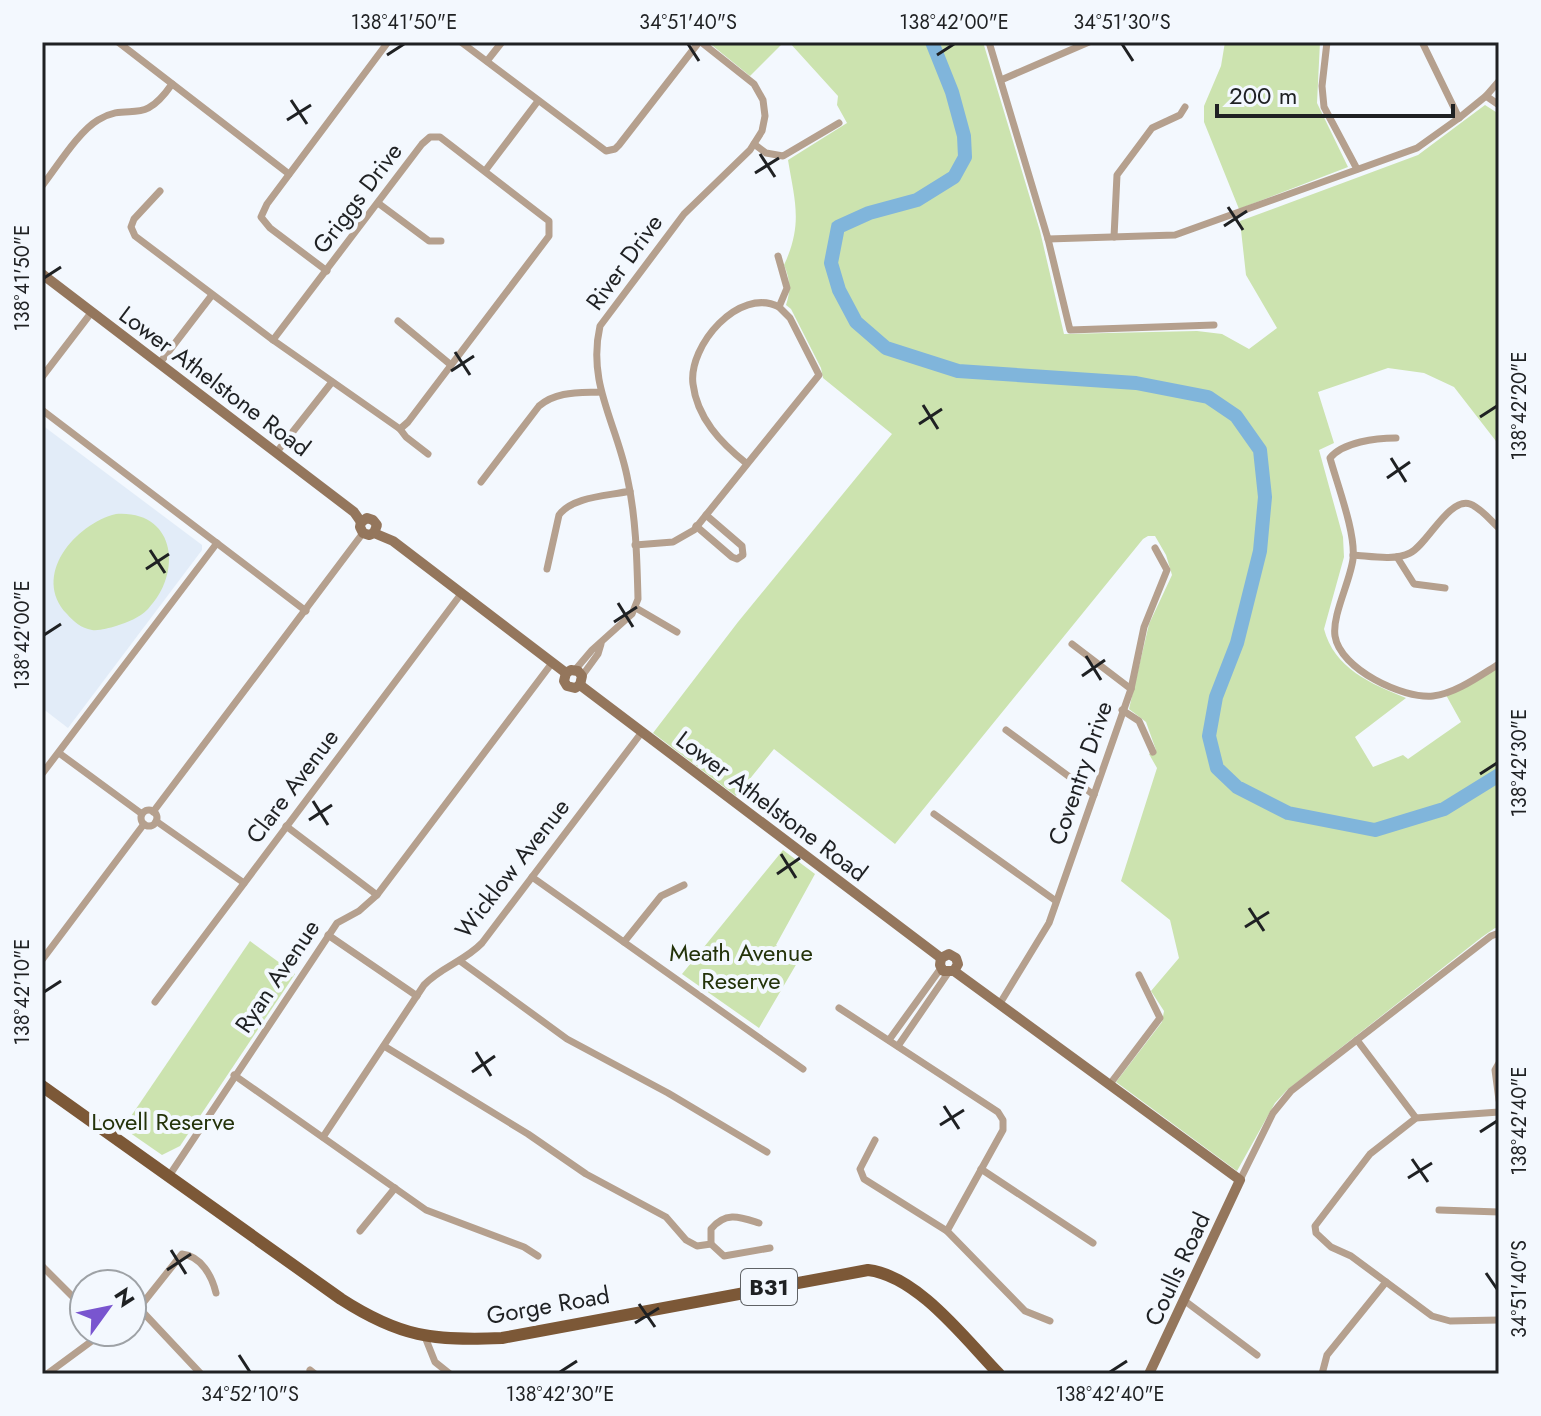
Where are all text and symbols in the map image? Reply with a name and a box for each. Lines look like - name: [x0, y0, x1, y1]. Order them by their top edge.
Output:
- text: 138°41'50"E: [351, 8, 457, 37]
- text: 34°51'40"S: [639, 8, 737, 37]
- text: 138°42'00"E: [899, 8, 1009, 37]
- text: 34°51'30"S: [1073, 8, 1171, 37]
- scale bar: [1217, 68, 1453, 118]
- text: 200 m: [1229, 78, 1297, 113]
- street label: Griggs Drive: [304, 135, 410, 261]
- street label: River Drive: [577, 207, 671, 317]
- text: 138°41'50"E: [8, 225, 37, 331]
- street label: Lower Athelstone Road: [112, 297, 318, 465]
- text: 138°42'20"E: [1505, 352, 1534, 460]
- text: 138°42'00"E: [8, 580, 37, 690]
- street label: Coventry Drive: [1039, 696, 1121, 850]
- text: 138°42'30"E: [1505, 709, 1534, 817]
- street label: Clare Avenue: [237, 721, 347, 851]
- street label: Lower Athelstone Road: [669, 722, 875, 890]
- street label: Wicklow Avenue: [446, 791, 578, 945]
- street label: Ryan Avenue: [226, 912, 328, 1040]
- park label: Meath Avenue Reserve: [669, 935, 813, 998]
- text: 138°42'10"E: [8, 939, 37, 1045]
- text: 138°42'40"E: [1505, 1066, 1534, 1176]
- park label: Lovell Reserve: [91, 1104, 235, 1139]
- street label: Coulls Road: [1135, 1206, 1219, 1332]
- text: 34°51'40"S: [1505, 1240, 1534, 1338]
- north arrow: [68, 1268, 148, 1348]
- road number: B31: [741, 1269, 797, 1305]
- street label: Gorge Road: [484, 1277, 612, 1333]
- text: N: [107, 1281, 143, 1313]
- text: 34°52'10"S: [201, 1380, 299, 1409]
- text: 138°42'30"E: [506, 1380, 614, 1409]
- text: 138°42'40"E: [1055, 1380, 1165, 1409]

